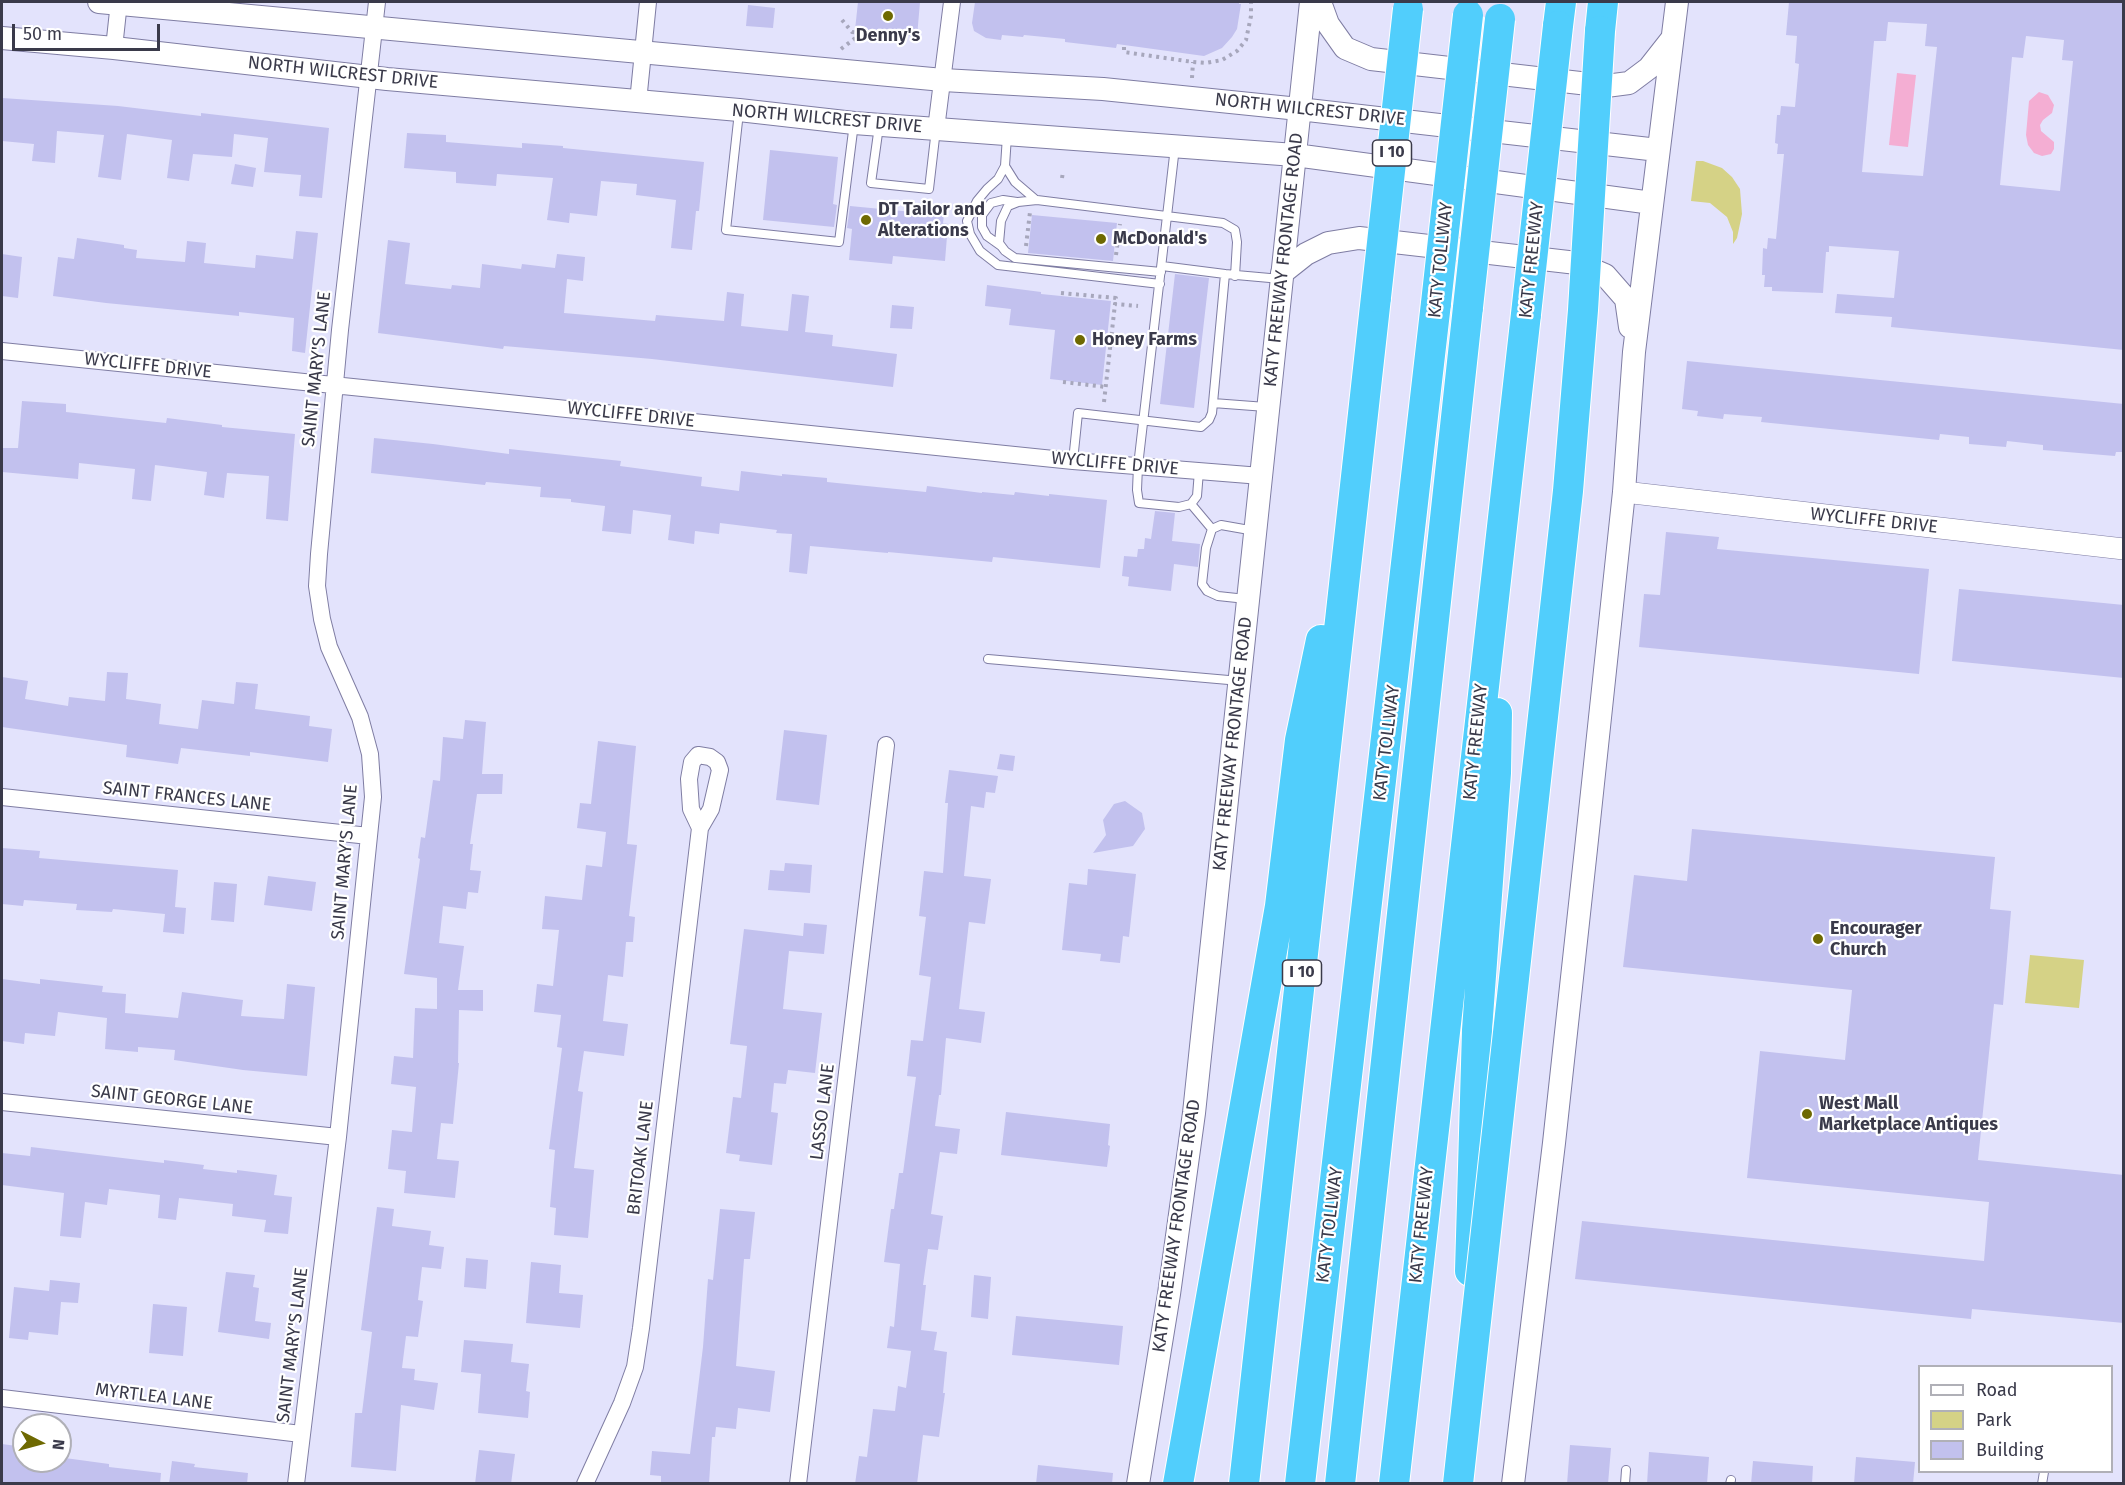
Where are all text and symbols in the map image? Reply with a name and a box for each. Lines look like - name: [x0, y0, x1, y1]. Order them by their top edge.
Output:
- marker: Denny's: [881, 9, 895, 23]
- scale bar: [15, 12, 164, 50]
- text: 50 m: [23, 23, 62, 45]
- place label: Denny's: [856, 25, 920, 47]
- street label: NORTH WILCREST DRIVE: [247, 52, 439, 94]
- street label: NORTH WILCREST DRIVE: [1214, 89, 1406, 131]
- street label: NORTH WILCREST DRIVE: [731, 100, 923, 138]
- street label: KATY FREEWAY FRONTAGE ROAD: [1260, 132, 1308, 388]
- road number: I 10: [1372, 140, 1412, 166]
- place label: DT Tailor and Alterations: [878, 199, 985, 242]
- street label: KATY TOLLWAY: [1424, 201, 1458, 319]
- street label: KATY FREEWAY: [1515, 201, 1549, 319]
- marker: DT Tailor and Alterations: [859, 213, 873, 227]
- place label: McDonald's: [1113, 228, 1207, 250]
- marker: McDonald's: [1094, 232, 1108, 246]
- street label: SAINT MARY'S LANE: [298, 290, 336, 448]
- place label: Honey Farms: [1092, 329, 1197, 351]
- marker: Honey Farms: [1073, 333, 1087, 347]
- street label: WYCLIFFE DRIVE: [83, 349, 213, 383]
- street label: WYCLIFFE DRIVE: [566, 398, 696, 432]
- street label: WYCLIFFE DRIVE: [1050, 448, 1180, 480]
- street label: WYCLIFFE DRIVE: [1809, 504, 1939, 538]
- street label: KATY FREEWAY FRONTAGE ROAD: [1209, 616, 1257, 872]
- street label: KATY FREEWAY: [1459, 683, 1493, 801]
- street label: KATY TOLLWAY: [1369, 684, 1405, 802]
- street label: SAINT FRANCES LANE: [102, 777, 272, 817]
- street label: SAINT MARY'S LANE: [327, 783, 363, 941]
- place label: Encourager Church: [1830, 918, 1922, 960]
- marker: Encourager Church: [1811, 932, 1825, 946]
- road number: I 10: [1282, 960, 1322, 986]
- street label: LASSO LANE: [806, 1062, 840, 1162]
- street label: SAINT GEORGE LANE: [90, 1081, 254, 1119]
- place label: West Mall Marketplace Antiques: [1819, 1093, 1998, 1136]
- street label: KATY FREEWAY FRONTAGE ROAD: [1149, 1098, 1205, 1354]
- street label: BRITOAK LANE: [623, 1100, 659, 1216]
- marker: West Mall Marketplace Antiques: [1800, 1107, 1814, 1121]
- street label: KATY TOLLWAY: [1312, 1166, 1348, 1284]
- street label: KATY FREEWAY: [1405, 1166, 1439, 1284]
- street label: SAINT MARY'S LANE: [273, 1266, 313, 1424]
- legend: [1918, 1365, 2113, 1473]
- street label: MYRTLEA LANE: [94, 1379, 214, 1415]
- text: Road: [1976, 1379, 2018, 1401]
- text: Park: [1976, 1409, 2011, 1431]
- north arrow: [12, 1413, 72, 1473]
- text: N: [48, 1438, 68, 1451]
- text: Building: [1976, 1439, 2043, 1461]

